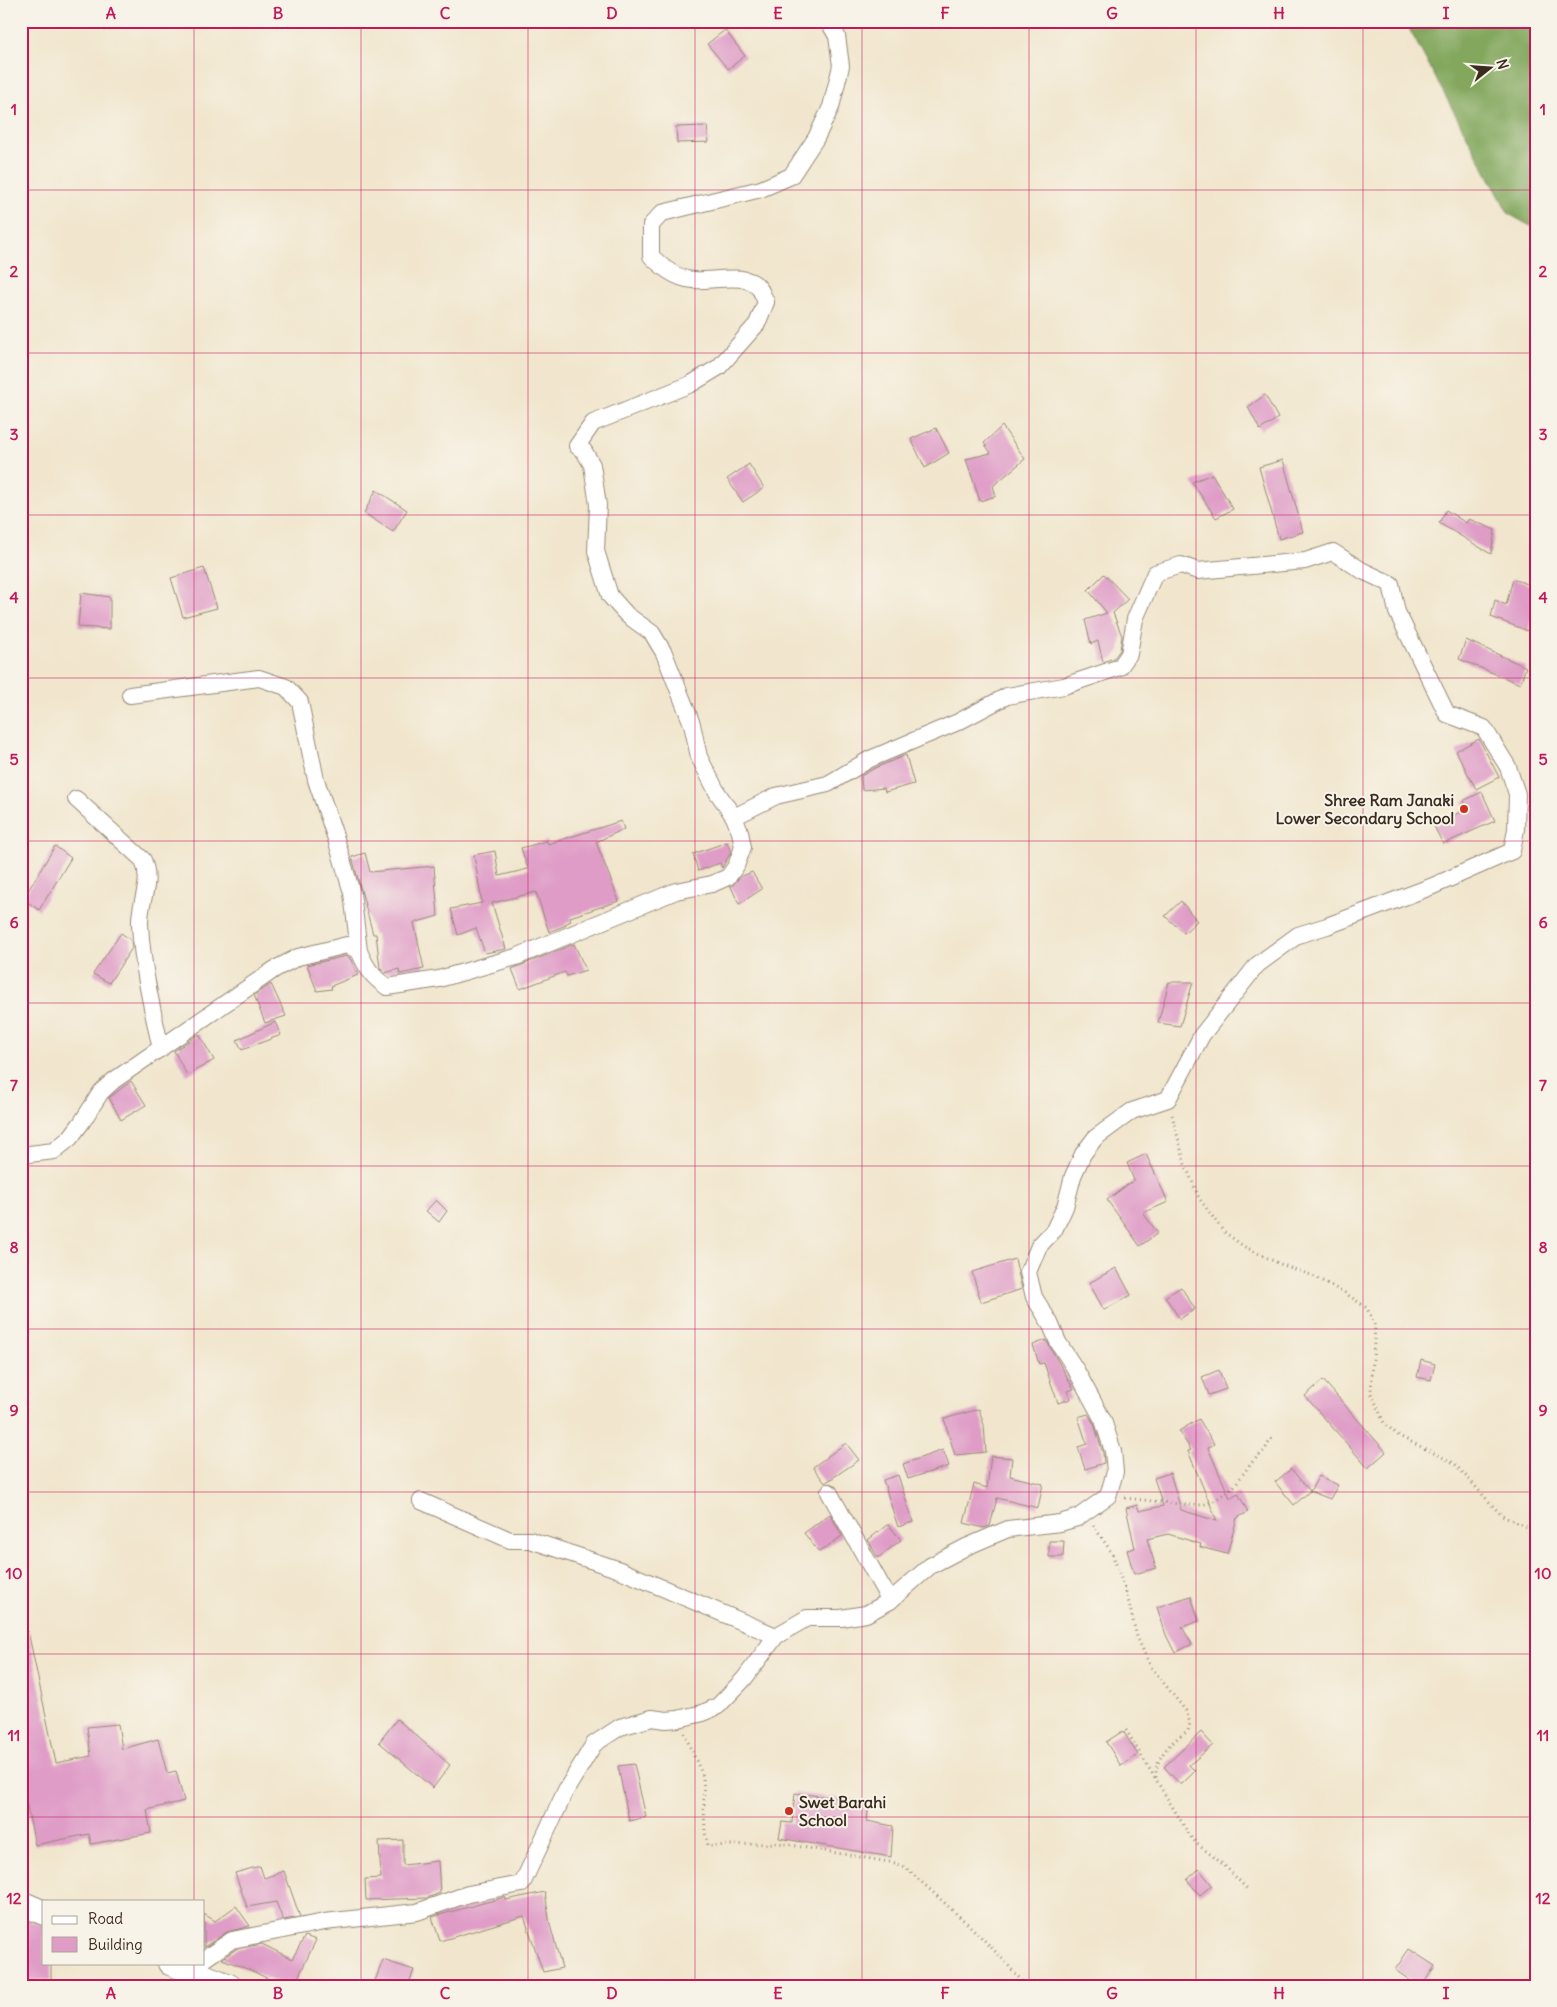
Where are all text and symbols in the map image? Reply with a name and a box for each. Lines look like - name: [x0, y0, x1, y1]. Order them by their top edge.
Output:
- text: A: [106, 3, 116, 23]
- text: B: [273, 3, 284, 23]
- text: C: [440, 3, 451, 23]
- text: D: [606, 3, 618, 23]
- text: E: [773, 3, 783, 23]
- text: F: [940, 3, 950, 23]
- text: G: [1106, 3, 1118, 23]
- text: H: [1273, 3, 1285, 23]
- text: I: [1443, 3, 1450, 23]
- north arrow: [1464, 42, 1514, 92]
- text: N: [1492, 57, 1512, 71]
- text: 1: [11, 99, 17, 119]
- text: 1: [1540, 99, 1546, 119]
- text: 2: [10, 261, 19, 281]
- text: 2: [1539, 261, 1548, 281]
- text: 3: [9, 424, 19, 444]
- text: 3: [1538, 424, 1548, 444]
- text: 4: [9, 587, 19, 607]
- text: 4: [1538, 587, 1548, 607]
- text: 5: [9, 749, 19, 769]
- text: 5: [1538, 749, 1548, 769]
- place label: Shree Ram Janaki Lower Secondary School: [1275, 790, 1454, 829]
- marker: Shree Ram Janaki Lower Secondary School: [1458, 803, 1470, 815]
- text: 6: [9, 912, 19, 932]
- text: 6: [1538, 912, 1548, 932]
- text: 7: [10, 1075, 18, 1095]
- text: 7: [1539, 1075, 1547, 1095]
- text: 8: [9, 1237, 19, 1257]
- text: 8: [1538, 1237, 1548, 1257]
- text: 9: [9, 1400, 19, 1420]
- text: 9: [1538, 1400, 1548, 1420]
- text: 10: [6, 1563, 22, 1583]
- text: 10: [1535, 1563, 1551, 1583]
- text: 11: [8, 1725, 20, 1745]
- text: 11: [1537, 1725, 1549, 1745]
- place label: Swet Barahi School: [799, 1792, 886, 1830]
- marker: Swet Barahi School: [783, 1805, 795, 1817]
- text: 12: [6, 1888, 22, 1908]
- text: 12: [1535, 1888, 1551, 1908]
- legend: [42, 1900, 205, 1964]
- text: Road: [88, 1909, 123, 1928]
- text: Building: [88, 1935, 143, 1954]
- text: A: [106, 1983, 116, 2003]
- text: B: [273, 1983, 284, 2003]
- text: C: [440, 1983, 451, 2003]
- text: D: [606, 1983, 618, 2003]
- text: E: [773, 1983, 783, 2003]
- text: F: [940, 1983, 950, 2003]
- text: G: [1106, 1983, 1118, 2003]
- text: H: [1273, 1983, 1285, 2003]
- text: I: [1443, 1983, 1450, 2003]

